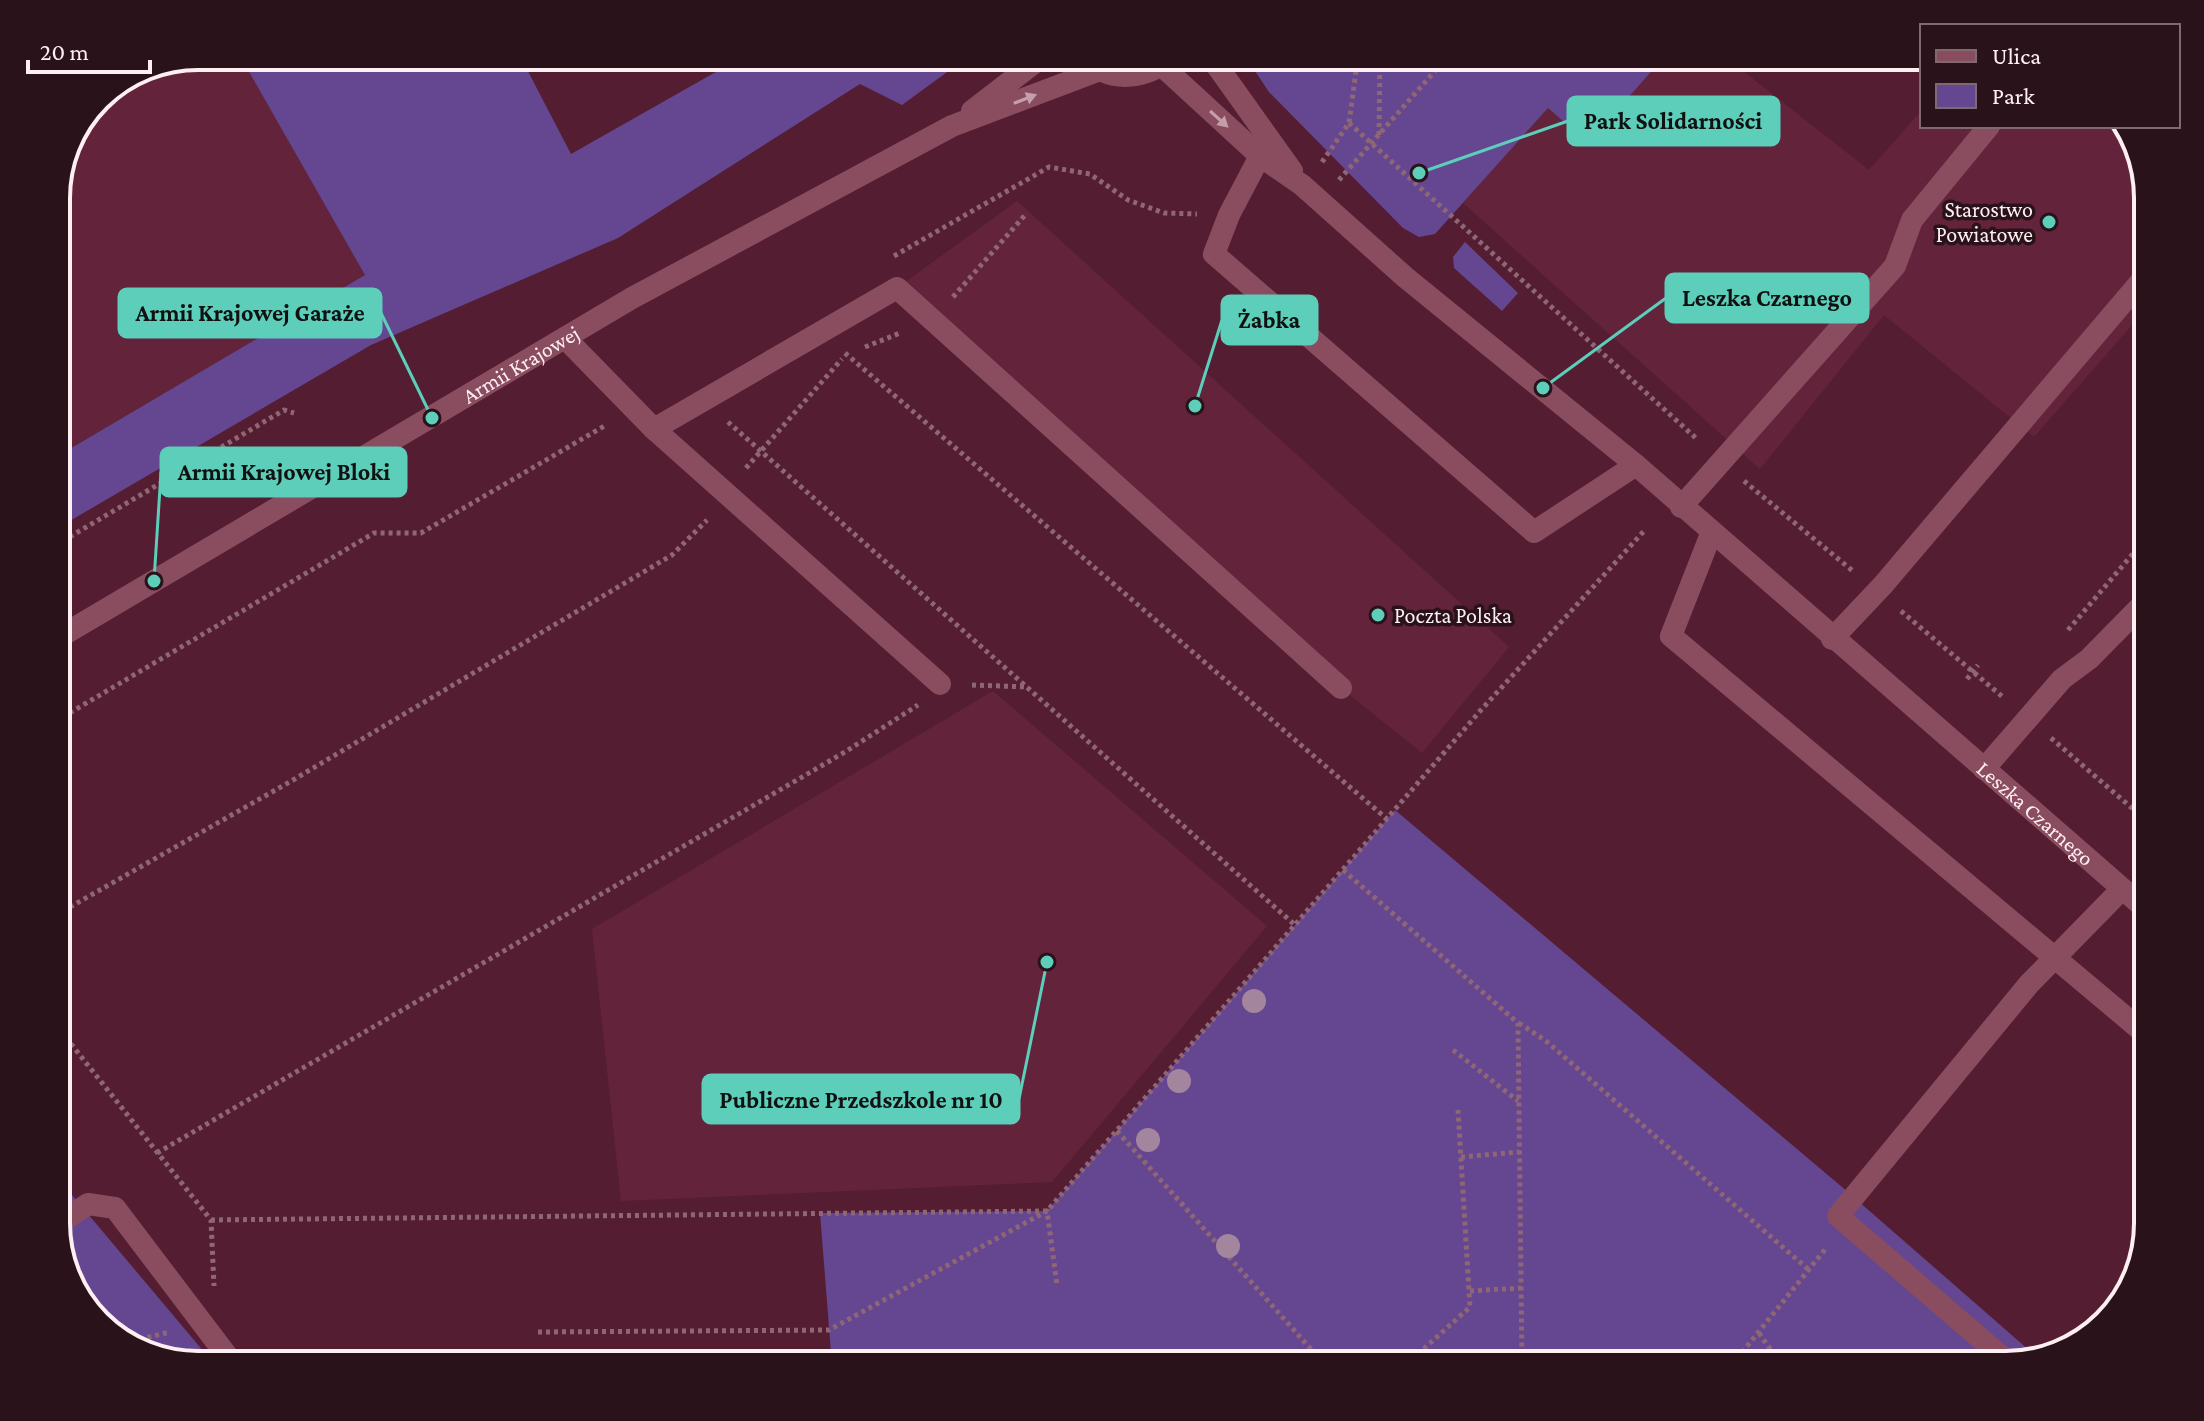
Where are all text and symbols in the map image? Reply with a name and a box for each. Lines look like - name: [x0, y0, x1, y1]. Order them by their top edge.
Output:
- scale bar: [28, 24, 150, 74]
- legend: [1920, 24, 2180, 128]
- text: 20 m: [40, 38, 89, 65]
- text: Ulica: [1992, 42, 2041, 69]
- text: Park: [1992, 82, 2035, 109]
- one-way arrow: [1013, 92, 1037, 105]
- callout: Park Solidarności: [1568, 97, 1779, 145]
- text: Park Solidarności: [1584, 107, 1762, 134]
- one-way arrow: [1210, 110, 1229, 128]
- place label: Starostwo Powiatowe: [1936, 197, 2033, 247]
- marker: Starostwo Powiatowe: [2040, 213, 2058, 231]
- callout: Leszka Czarnego: [1666, 274, 1868, 322]
- text: Leszka Czarnego: [1682, 284, 1852, 311]
- callout: Armii Krajowej Garaże: [119, 289, 381, 337]
- callout: Żabka: [1222, 296, 1317, 344]
- text: Armii Krajowej Garaże: [134, 299, 365, 327]
- text: Żabka: [1238, 306, 1300, 333]
- street label: Armii Krajowej: [458, 320, 583, 408]
- callout: Armii Krajowej Bloki: [161, 448, 406, 496]
- text: Armii Krajowej Bloki: [177, 458, 390, 486]
- place label: Poczta Polska: [1394, 603, 1512, 628]
- marker: Poczta Polska: [1369, 606, 1387, 624]
- street label: Leszka Czarnego: [1972, 756, 2099, 871]
- callout: Publiczne Przedszkole nr 10: [703, 1075, 1019, 1123]
- text: Publiczne Przedszkole nr 10: [719, 1086, 1003, 1113]

